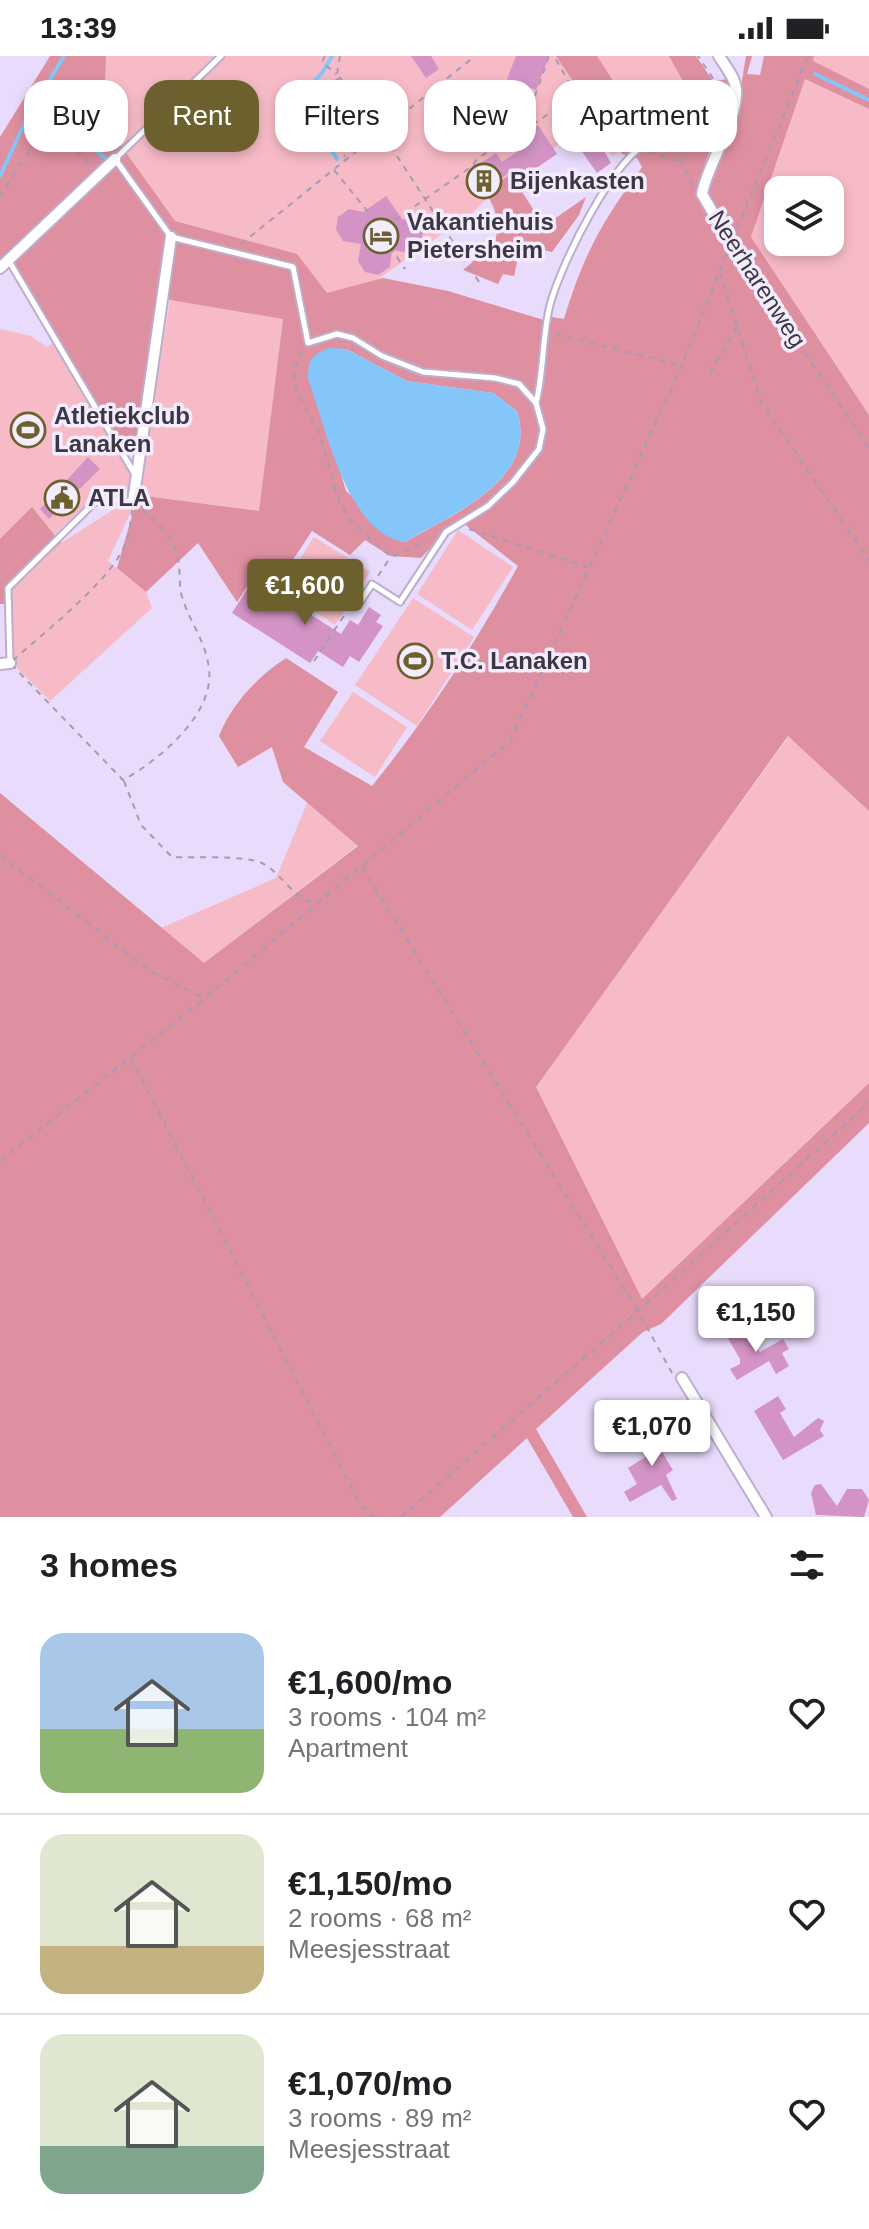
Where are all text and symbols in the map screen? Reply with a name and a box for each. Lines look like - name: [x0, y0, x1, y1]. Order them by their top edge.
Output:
- text: 13:39: [40, 11, 117, 44]
- chip: Buy: [24, 80, 128, 152]
- chip: Rent: [144, 80, 259, 152]
- chip: Filters: [275, 80, 408, 152]
- chip: New: [424, 80, 536, 152]
- chip: Apartment: [552, 80, 737, 152]
- building icon: Bijenkasten: [465, 162, 503, 200]
- place label: Bijenkasten: [510, 167, 645, 194]
- map controls: [764, 176, 844, 256]
- button: layers: [764, 176, 844, 256]
- street label: Neerharenweg: [703, 205, 812, 352]
- place label: Vakantiehuis Pietersheim: [407, 208, 554, 263]
- hotel icon: Vakantiehuis Pietersheim: [362, 217, 400, 255]
- place label: Atletiekclub Lanaken: [54, 402, 190, 457]
- sports icon: Atletiekclub Lanaken: [9, 411, 47, 449]
- public building icon: ATLA: [43, 479, 81, 517]
- place label: ATLA: [88, 484, 150, 511]
- pin: €1,600: [240, 559, 370, 627]
- text: €1,600: [265, 570, 345, 600]
- sports icon: T.C. Lanaken: [396, 642, 434, 680]
- place label: T.C. Lanaken: [441, 647, 588, 674]
- pin: €1,150: [691, 1286, 821, 1354]
- text: €1,150: [716, 1297, 796, 1327]
- pin: €1,070: [587, 1400, 717, 1468]
- text: €1,070: [612, 1411, 692, 1441]
- icon: filters: [785, 1543, 829, 1587]
- text: 3 homes: [40, 1546, 178, 1584]
- text: €1,600/mo: [288, 1663, 452, 1701]
- icon: home: [104, 1665, 200, 1761]
- icon: heart: [785, 1691, 829, 1735]
- text: 3 rooms · 104 m²: [288, 1702, 486, 1732]
- text: Apartment: [288, 1733, 408, 1763]
- text: €1,150/mo: [288, 1864, 452, 1902]
- icon: home: [104, 1866, 200, 1962]
- icon: heart: [785, 1892, 829, 1936]
- text: 2 rooms · 68 m²: [288, 1903, 472, 1933]
- text: Meesjesstraat: [288, 1934, 450, 1964]
- text: €1,070/mo: [288, 2064, 452, 2102]
- icon: home: [104, 2066, 200, 2162]
- icon: heart: [785, 2092, 829, 2136]
- text: 3 rooms · 89 m²: [288, 2103, 472, 2133]
- text: Meesjesstraat: [288, 2134, 450, 2164]

